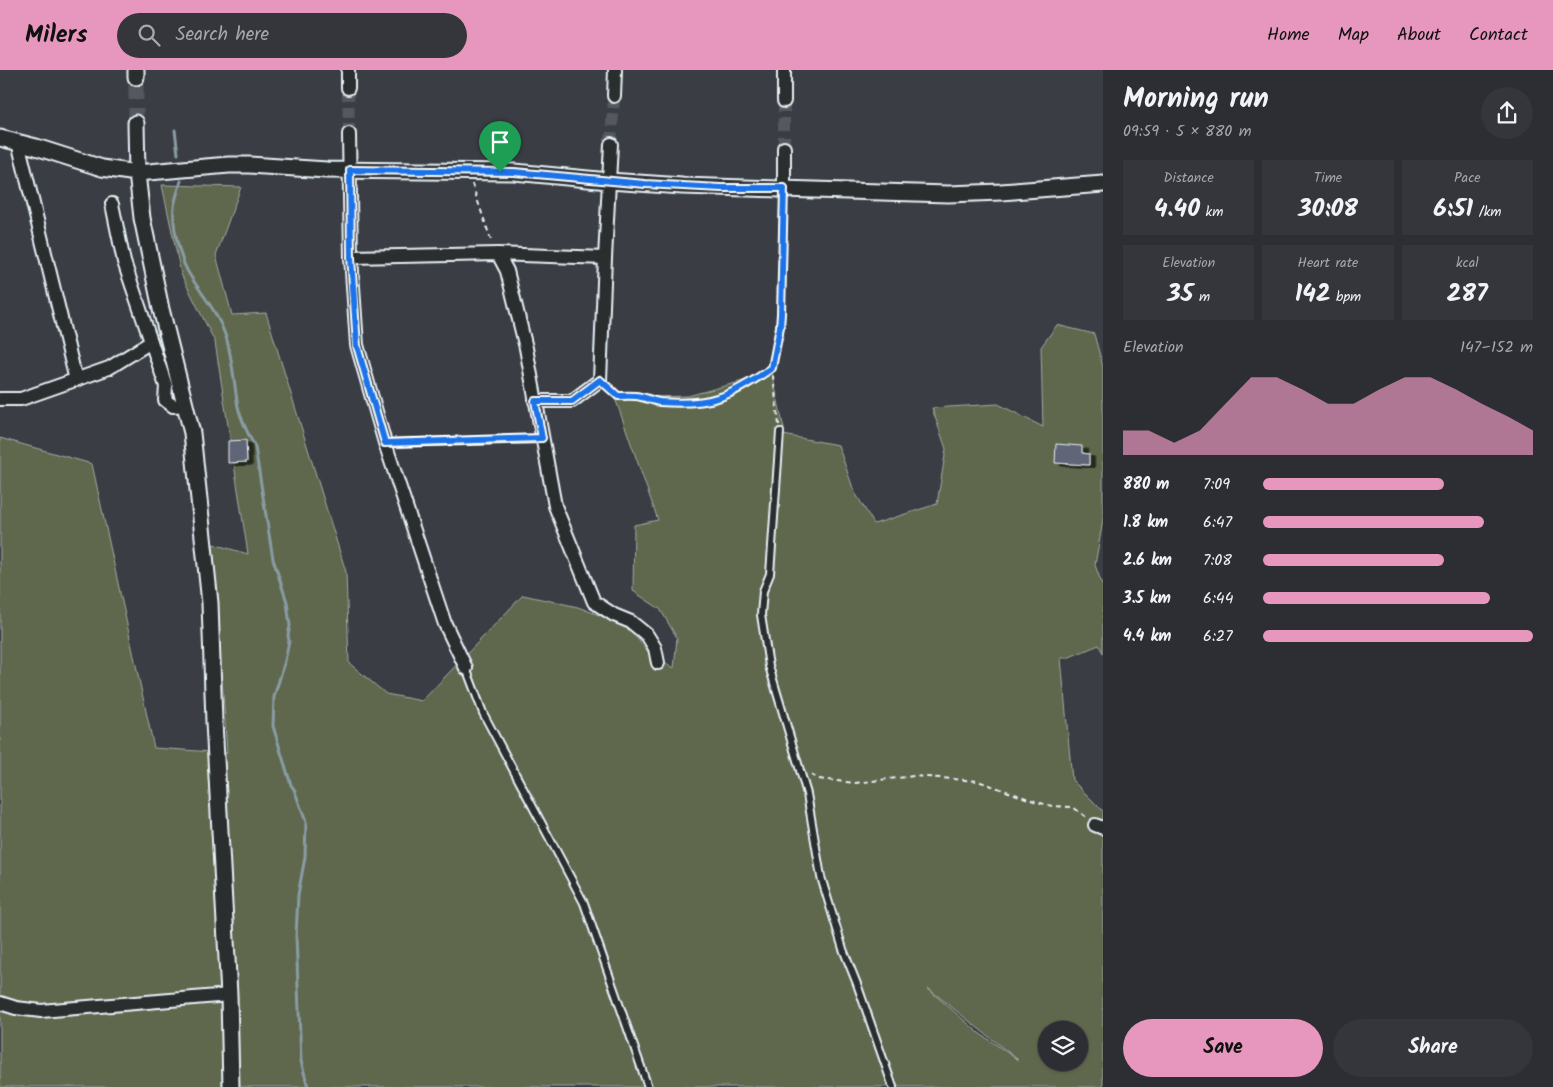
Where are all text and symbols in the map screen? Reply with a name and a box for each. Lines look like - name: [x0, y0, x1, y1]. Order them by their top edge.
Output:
- search box: [117, 13, 467, 58]
- text: Milers: [25, 16, 87, 55]
- text: Search here: [175, 20, 269, 50]
- icon: search: [135, 21, 163, 49]
- text: Home: [1267, 21, 1310, 50]
- text: Map: [1338, 21, 1369, 50]
- text: About: [1397, 21, 1441, 50]
- text: Contact: [1469, 21, 1528, 50]
- text: Morning run: [1123, 77, 1269, 122]
- button: share: [1481, 87, 1533, 139]
- text: 09:59 · 5 × 880 m: [1123, 119, 1251, 144]
- pin: [479, 121, 521, 172]
- icon: arrive: [486, 128, 514, 156]
- text: Distance: [1164, 167, 1214, 189]
- text: Time: [1314, 167, 1342, 189]
- text: Pace: [1454, 167, 1481, 189]
- text: 4.40: [1154, 189, 1200, 229]
- text: 30:08: [1298, 189, 1358, 229]
- text: 6:51: [1433, 189, 1473, 229]
- text: km: [1200, 201, 1223, 223]
- text: /km: [1473, 201, 1501, 223]
- text: Elevation: [1162, 252, 1215, 274]
- text: Heart rate: [1298, 252, 1358, 274]
- text: kcal: [1456, 252, 1479, 274]
- text: 35: [1167, 274, 1193, 314]
- text: 142: [1295, 274, 1330, 314]
- text: 287: [1447, 274, 1488, 314]
- text: m: [1193, 286, 1210, 308]
- text: bpm: [1330, 286, 1361, 308]
- text: Elevation: [1123, 335, 1184, 360]
- text: 147–152 m: [1460, 335, 1533, 360]
- text: 880 m: [1123, 472, 1169, 497]
- text: 7:09: [1203, 472, 1230, 497]
- text: 1.8 km: [1123, 510, 1168, 535]
- text: 6:47: [1203, 510, 1232, 535]
- text: 2.6 km: [1123, 548, 1172, 573]
- text: 7:08: [1203, 548, 1232, 573]
- text: 3.5 km: [1123, 586, 1171, 611]
- text: 6:44: [1203, 586, 1233, 611]
- text: 4.4 km: [1123, 624, 1171, 649]
- text: 6:27: [1203, 624, 1233, 649]
- button: Save: [1123, 1019, 1323, 1077]
- button: Share: [1333, 1019, 1533, 1077]
- map controls: [1038, 1021, 1088, 1071]
- button: layers: [1038, 1021, 1088, 1071]

